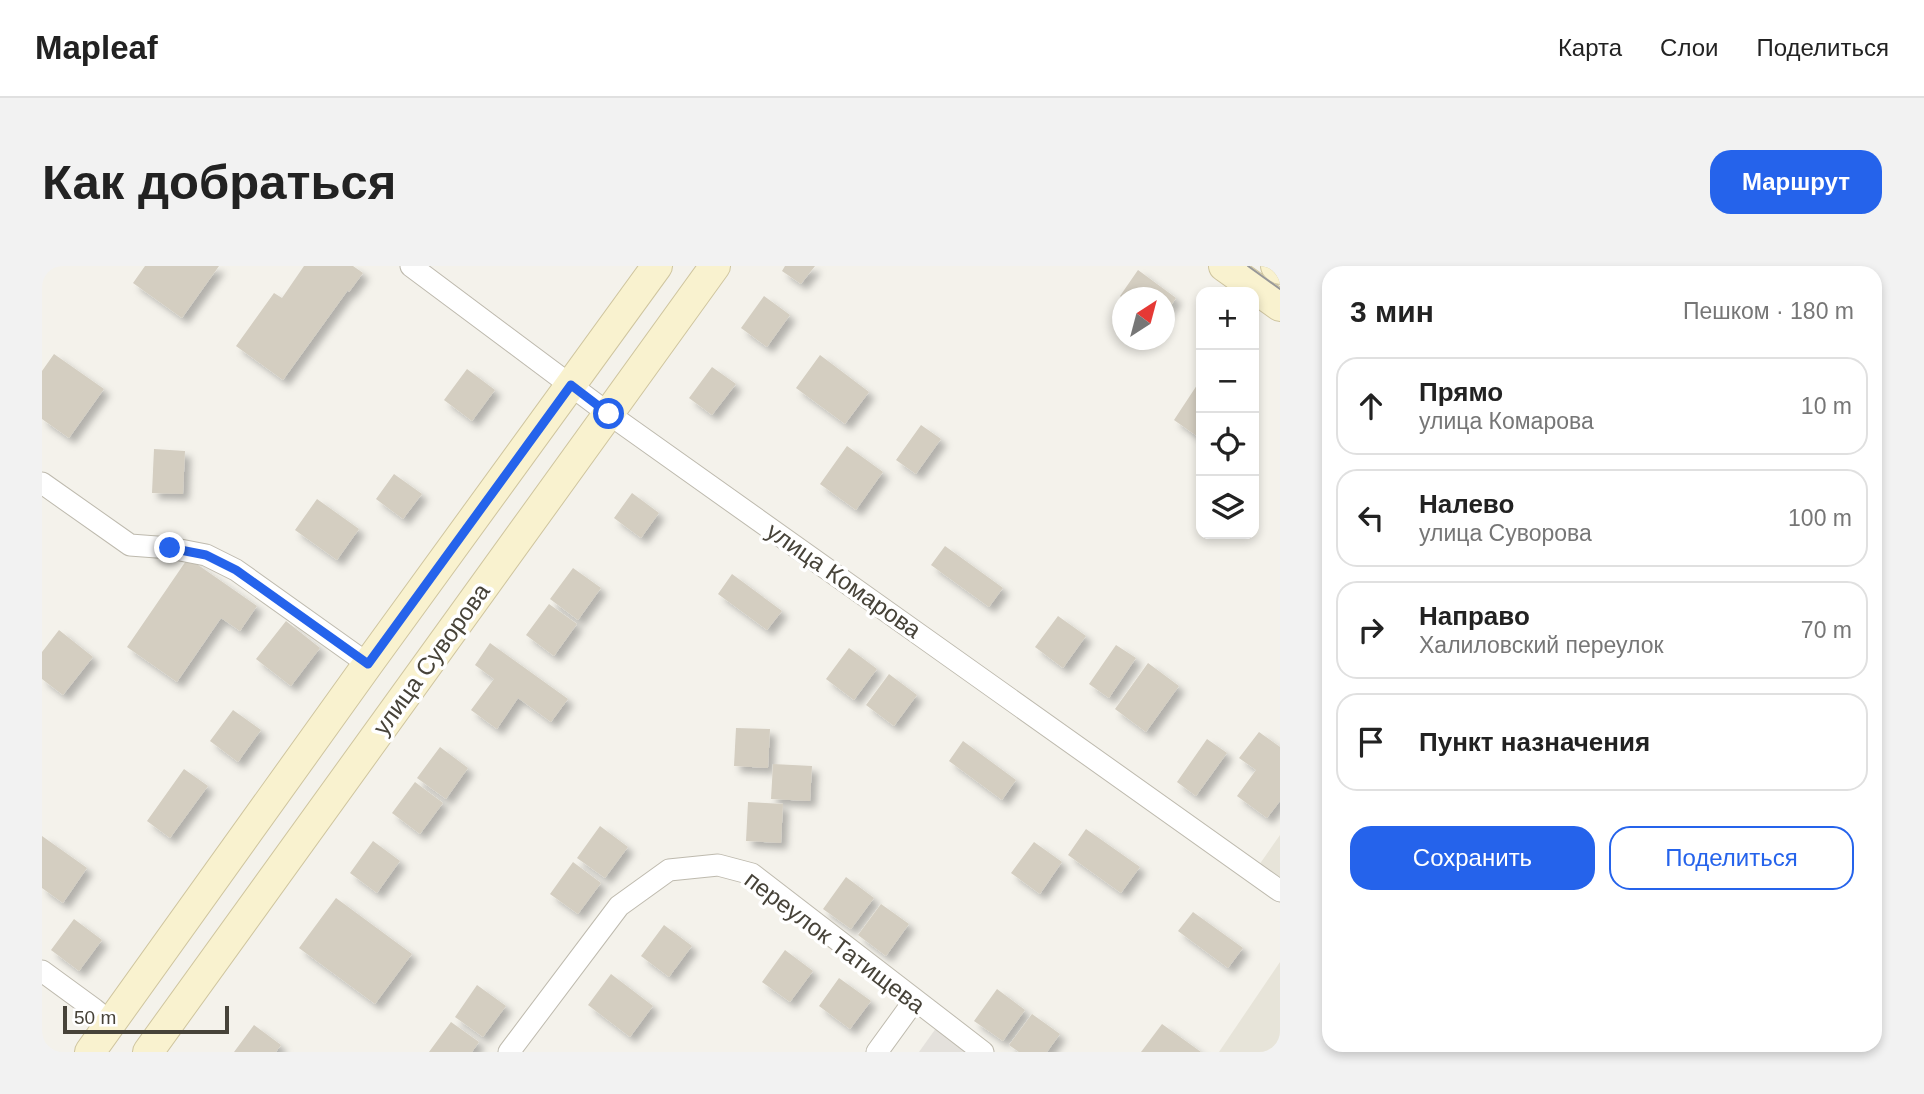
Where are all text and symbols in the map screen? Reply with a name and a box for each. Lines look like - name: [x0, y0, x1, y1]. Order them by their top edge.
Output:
- text: Mapleaf: [35, 29, 158, 66]
- text: Карта: [1558, 34, 1622, 61]
- text: Слои: [1660, 34, 1718, 61]
- text: Поделиться: [1756, 34, 1889, 61]
- button: Маршрут: [1710, 150, 1882, 214]
- text: Как добраться: [42, 155, 396, 209]
- north arrow: [1112, 287, 1175, 350]
- map controls: [1196, 287, 1259, 539]
- button: +: [1196, 287, 1259, 350]
- text: 3 мин: [1350, 295, 1434, 328]
- text: Пешком · 180 m: [1683, 298, 1854, 324]
- button: −: [1196, 350, 1259, 413]
- text: Прямо: [1419, 377, 1503, 407]
- icon: ahead: [1352, 387, 1390, 425]
- text: 10 m: [1801, 393, 1852, 419]
- route start: [593, 398, 624, 429]
- text: улица Комарова: [1419, 408, 1594, 434]
- button: locate: [1196, 413, 1259, 476]
- button: layers: [1196, 476, 1259, 539]
- text: Налево: [1419, 489, 1514, 519]
- icon: left: [1352, 499, 1390, 537]
- text: 100 m: [1788, 505, 1852, 531]
- street label: улица Комарова: [762, 517, 927, 644]
- text: улица Суворова: [1419, 520, 1592, 546]
- route end: [154, 532, 185, 563]
- street label: улица Суворова: [367, 578, 495, 740]
- text: Направо: [1419, 601, 1530, 631]
- icon: right: [1352, 611, 1390, 649]
- text: 70 m: [1801, 617, 1852, 643]
- text: Халиловский переулок: [1419, 632, 1664, 658]
- icon: arrive: [1352, 723, 1390, 761]
- text: Пункт назначения: [1419, 727, 1650, 757]
- button: Сохранить: [1350, 826, 1595, 890]
- button: Поделиться: [1609, 826, 1854, 890]
- street label: переулок Татищева: [740, 865, 931, 1019]
- scale bar: [63, 1003, 229, 1035]
- text: 50 m: [74, 1007, 116, 1028]

